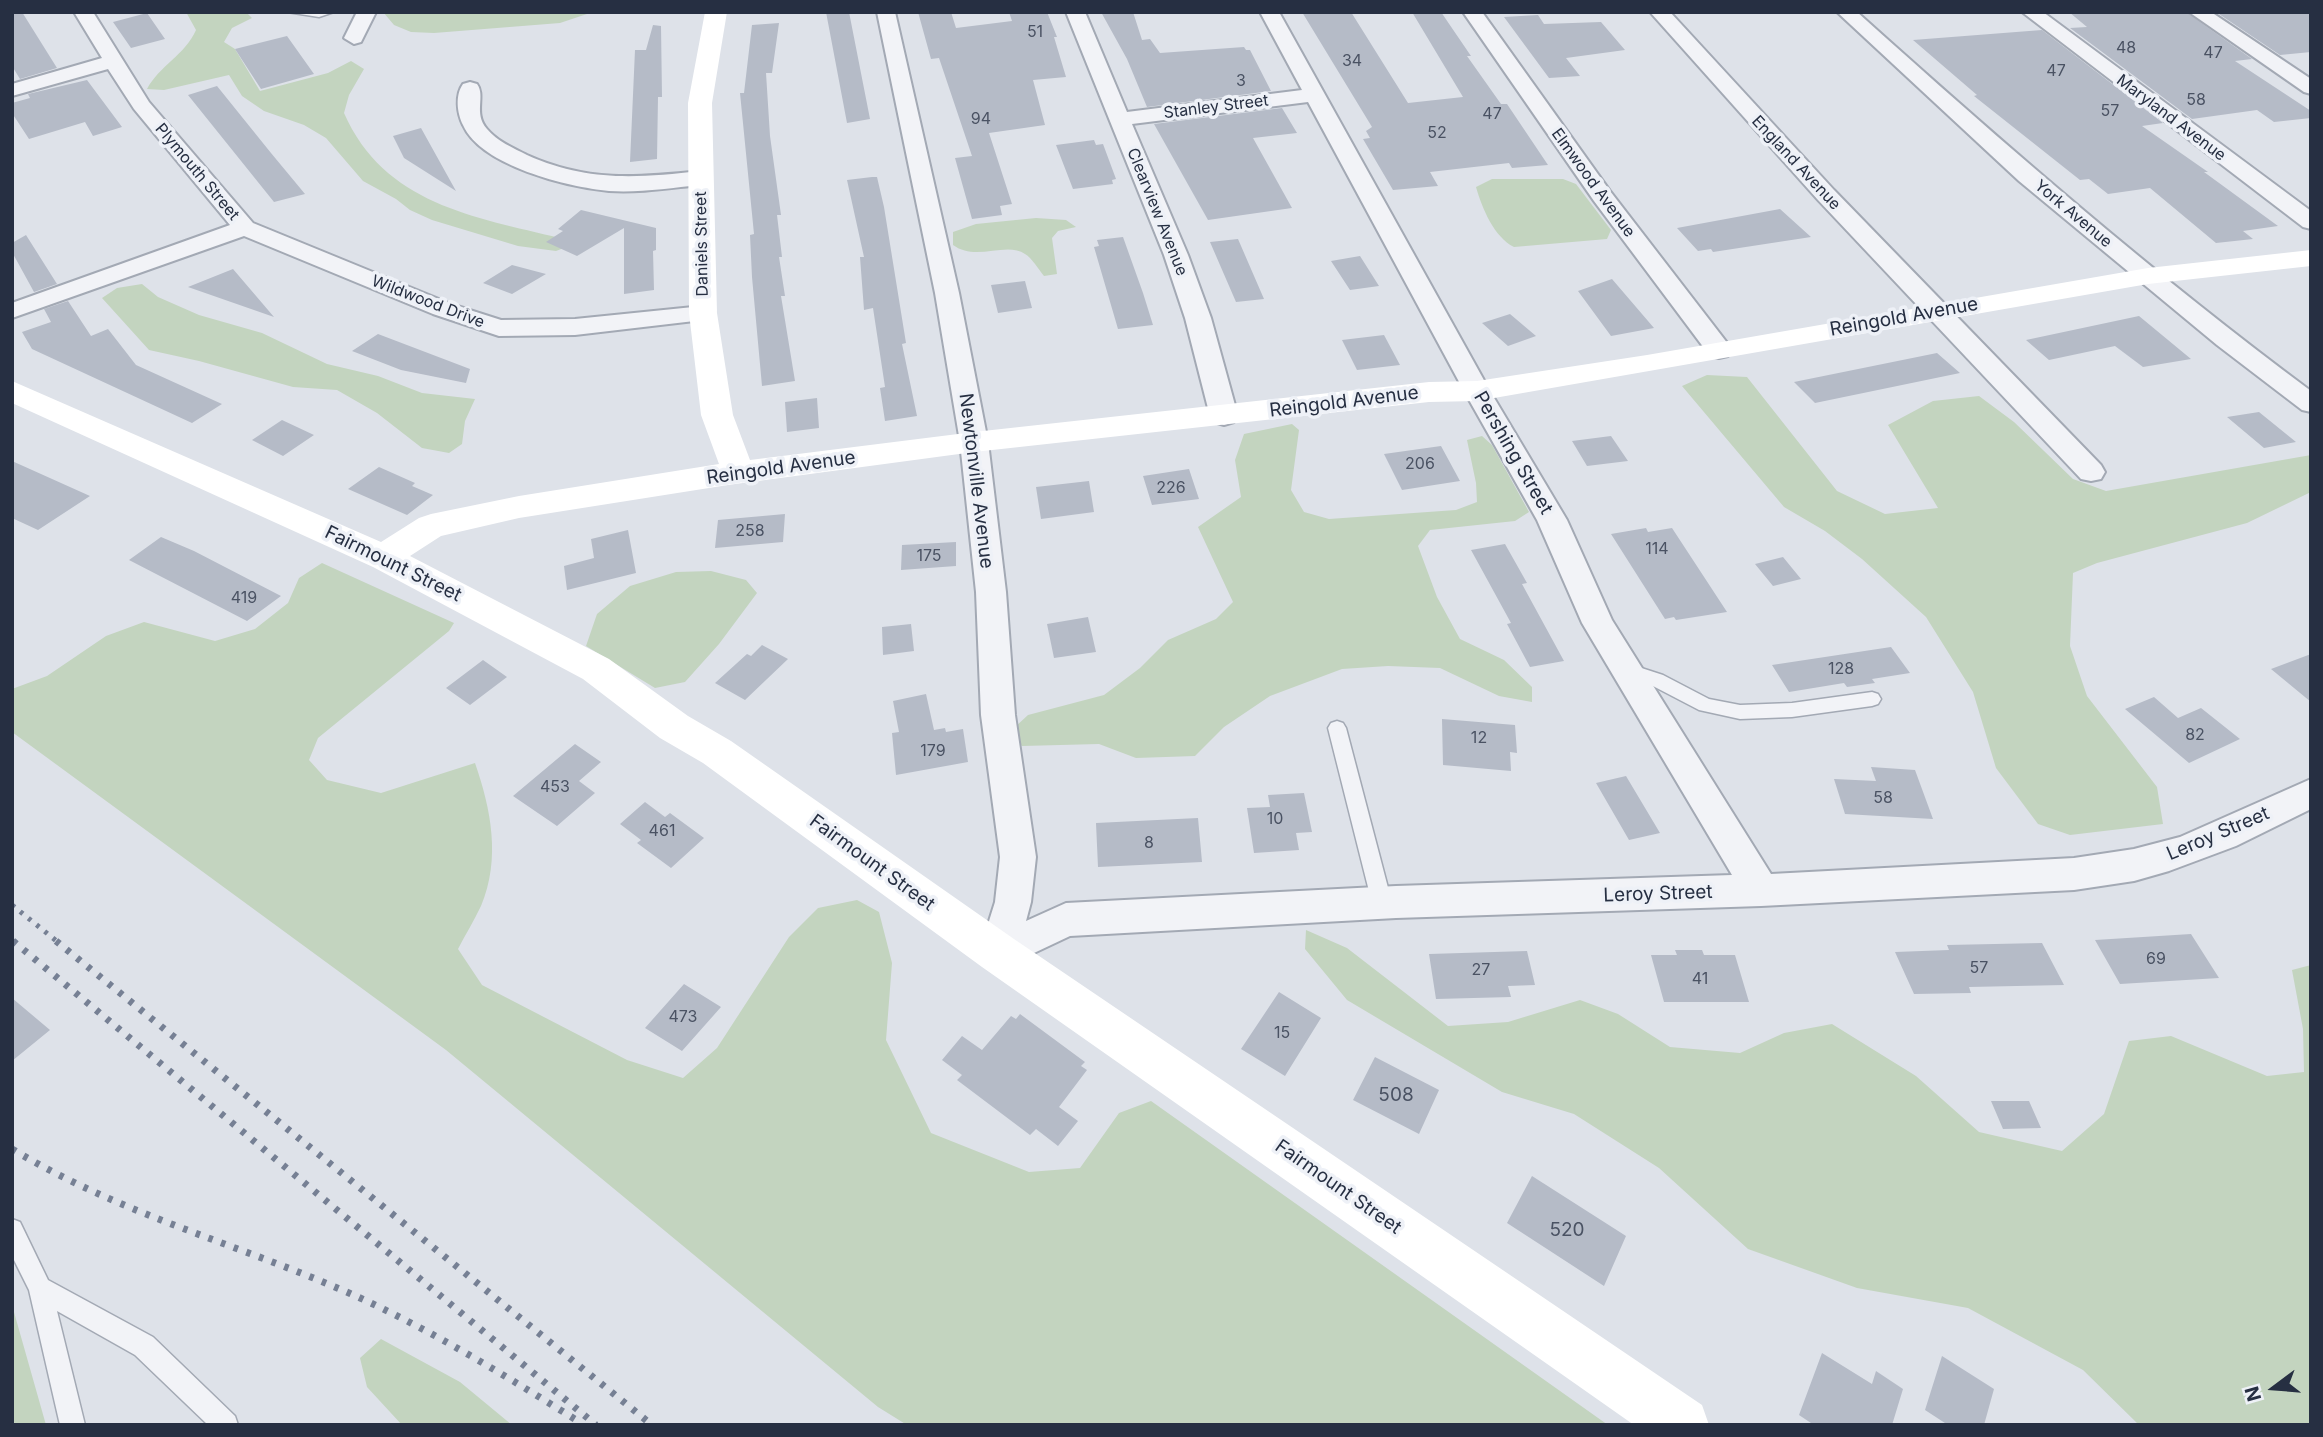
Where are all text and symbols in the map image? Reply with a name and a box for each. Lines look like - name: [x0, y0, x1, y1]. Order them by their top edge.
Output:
- house number: 51: [1027, 22, 1043, 42]
- house number: 48: [2116, 38, 2136, 58]
- house number: 47: [2203, 43, 2223, 63]
- house number: 34: [1342, 51, 1362, 71]
- house number: 47: [2046, 61, 2066, 81]
- house number: 3: [1236, 71, 1246, 91]
- street label: Maryland Avenue: [2113, 71, 2229, 165]
- house number: 58: [2186, 90, 2206, 110]
- street label: Stanley Street: [1162, 91, 1270, 123]
- house number: 57: [2101, 101, 2119, 121]
- house number: 47: [1482, 104, 1502, 124]
- house number: 94: [971, 109, 991, 129]
- street label: England Avenue: [1747, 112, 1845, 214]
- street label: Plymouth Street: [151, 120, 243, 224]
- house number: 52: [1427, 123, 1447, 143]
- street label: Elmwood Avenue: [1547, 125, 1639, 241]
- street label: Clearview Avenue: [1123, 145, 1191, 279]
- street label: York Avenue: [2030, 176, 2116, 252]
- street label: Daniels Street: [691, 191, 713, 297]
- street label: Wildwood Drive: [369, 272, 487, 332]
- street label: Reingold Avenue: [1828, 293, 1980, 341]
- street label: Reingold Avenue: [1268, 382, 1420, 422]
- street label: Pershing Street: [1469, 388, 1557, 518]
- street label: Newtonville Avenue: [954, 392, 998, 570]
- street label: Reingold Avenue: [705, 446, 857, 490]
- house number: 206: [1405, 454, 1435, 474]
- house number: 226: [1156, 478, 1186, 498]
- street label: Fairmount Street: [321, 521, 465, 607]
- house number: 258: [735, 521, 765, 541]
- house number: 114: [1645, 539, 1669, 559]
- house number: 175: [916, 546, 942, 566]
- house number: 419: [231, 588, 257, 608]
- house number: 128: [1828, 659, 1854, 679]
- house number: 82: [2185, 725, 2205, 745]
- house number: 12: [1471, 728, 1487, 748]
- house number: 179: [920, 741, 946, 761]
- house number: 453: [540, 777, 570, 797]
- house number: 58: [1873, 788, 1893, 808]
- street label: Leroy Street: [2163, 802, 2273, 866]
- house number: 10: [1267, 809, 1283, 829]
- street label: Fairmount Street: [805, 810, 939, 916]
- house number: 461: [649, 821, 675, 841]
- house number: 8: [1144, 833, 1154, 853]
- street label: Leroy Street: [1603, 881, 1713, 907]
- house number: 69: [2146, 949, 2166, 969]
- house number: 57: [1970, 958, 1988, 978]
- house number: 27: [1472, 960, 1490, 980]
- house number: 41: [1692, 969, 1708, 989]
- house number: 473: [668, 1007, 698, 1027]
- house number: 15: [1274, 1023, 1290, 1043]
- house number: 508: [1378, 1084, 1414, 1106]
- street label: Fairmount Street: [1270, 1135, 1406, 1239]
- house number: 520: [1549, 1219, 1585, 1241]
- north arrow: [2239, 1353, 2309, 1423]
- text: N: [2240, 1384, 2266, 1404]

